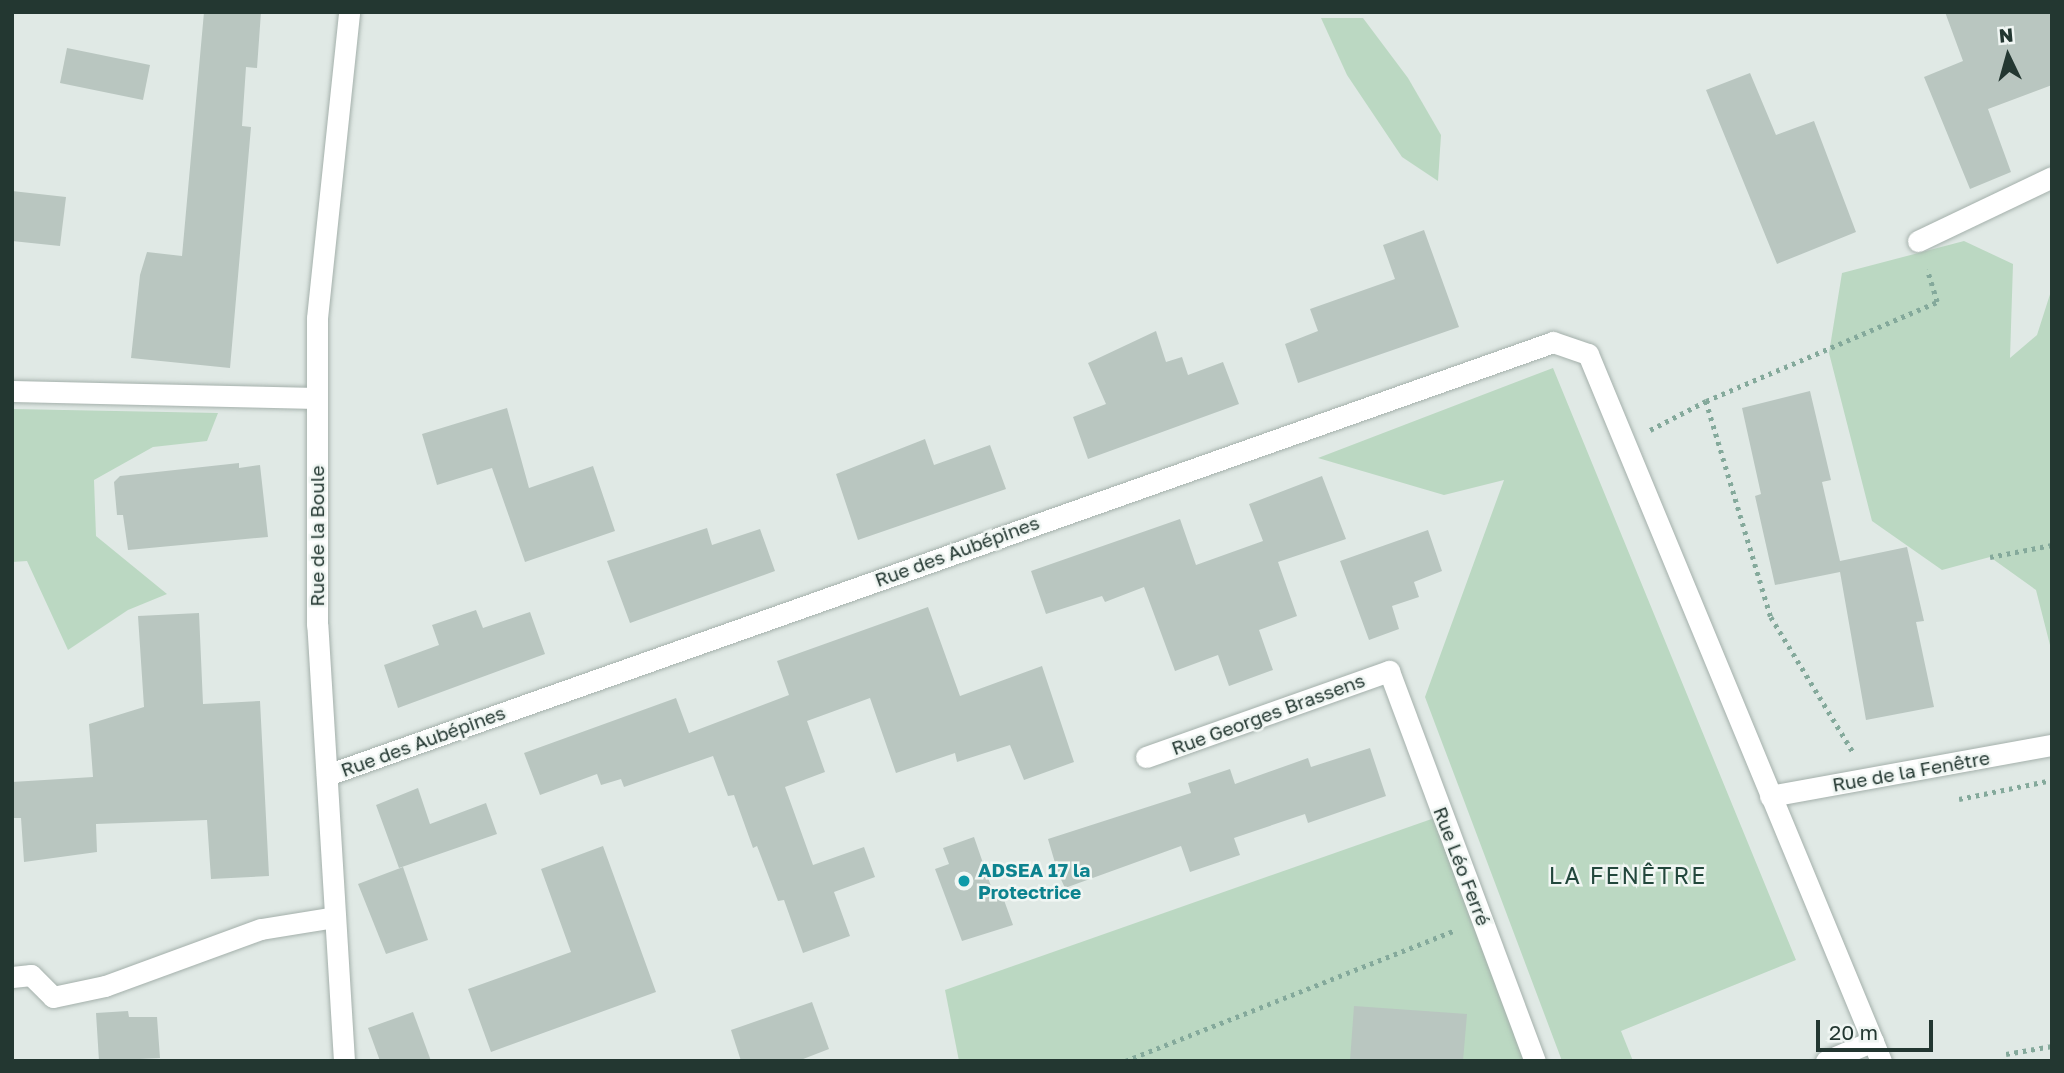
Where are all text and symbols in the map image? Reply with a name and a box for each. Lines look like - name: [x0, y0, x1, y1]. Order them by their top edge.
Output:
- north arrow: [1973, 21, 2043, 91]
- text: N: [1998, 22, 2014, 47]
- street label: Rue de la Boule: [306, 465, 328, 607]
- street label: Rue des Aubépines: [872, 511, 1042, 591]
- street label: Rue Georges Brassens: [1168, 668, 1368, 760]
- street label: Rue des Aubépines: [338, 701, 508, 781]
- street label: Rue de la Fenêtre: [1830, 746, 1992, 796]
- street label: Rue Léo Ferré: [1429, 803, 1495, 929]
- place label: ADSEA 17 la Protectrice: [978, 859, 1090, 903]
- district label: LA FENÊTRE: [1550, 861, 1706, 889]
- marker: ADSEA 17 la Protectrice: [956, 873, 972, 889]
- scale bar: [1819, 1006, 1936, 1050]
- text: 20 m: [1829, 1019, 1878, 1045]

